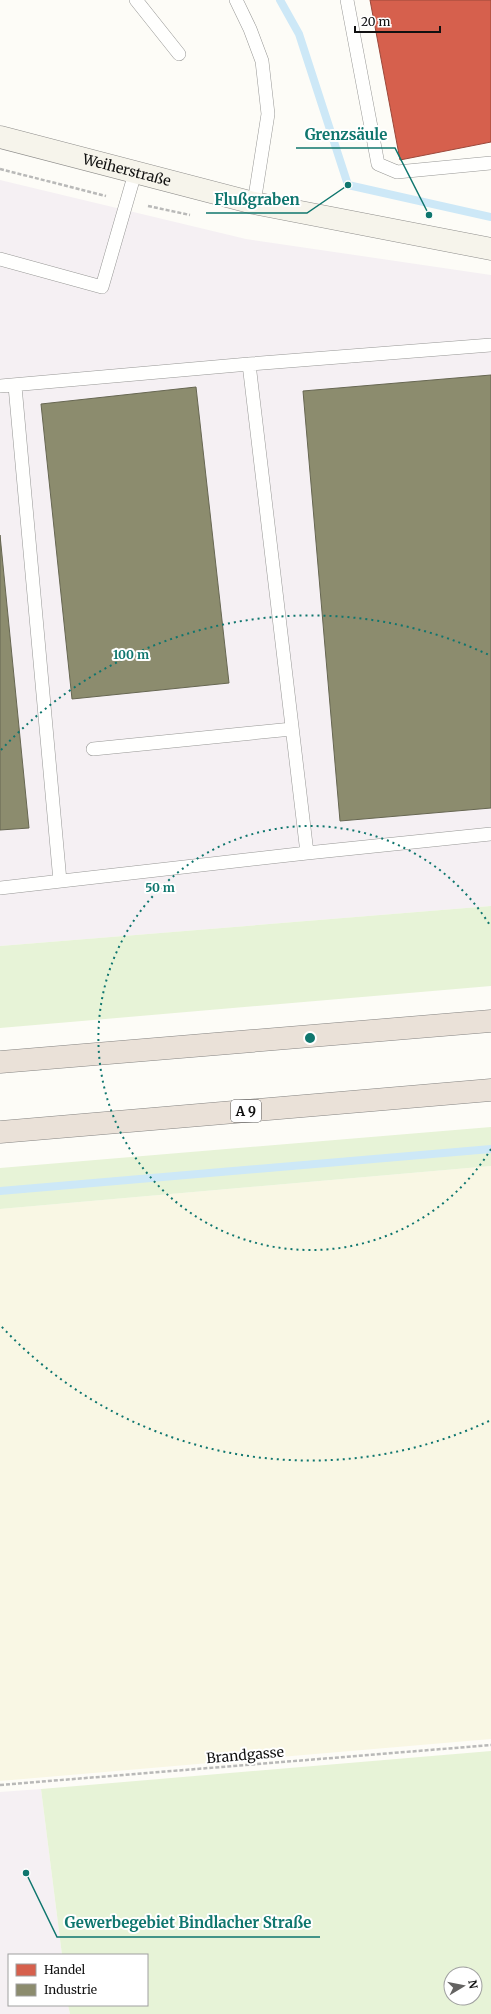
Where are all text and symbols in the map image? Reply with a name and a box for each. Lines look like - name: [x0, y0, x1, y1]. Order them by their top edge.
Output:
- scale bar: [355, 8, 440, 34]
- text: 20 m: [361, 14, 390, 29]
- callout: Grenzsäule: [296, 121, 395, 148]
- text: Grenzsäule: [305, 125, 387, 144]
- street label: Weiherstraße: [80, 150, 173, 190]
- callout: Flußgraben: [206, 186, 307, 213]
- text: Flußgraben: [214, 190, 300, 209]
- text: 100 m: [113, 647, 149, 662]
- text: 50 m: [145, 880, 175, 895]
- centre of rings: [303, 1031, 317, 1045]
- road number: A 9: [231, 1100, 261, 1122]
- street label: Brandgasse: [205, 1743, 285, 1767]
- callout: Gewerbegebiet Bindlacher Straße: [57, 1910, 320, 1937]
- text: Gewerbegebiet Bindlacher Straße: [65, 1913, 311, 1932]
- legend: [8, 1954, 148, 2006]
- text: Handel: [44, 1962, 86, 1977]
- north arrow: [443, 1966, 483, 2006]
- text: N: [465, 1979, 481, 1990]
- text: Industrie: [44, 1982, 97, 1997]

